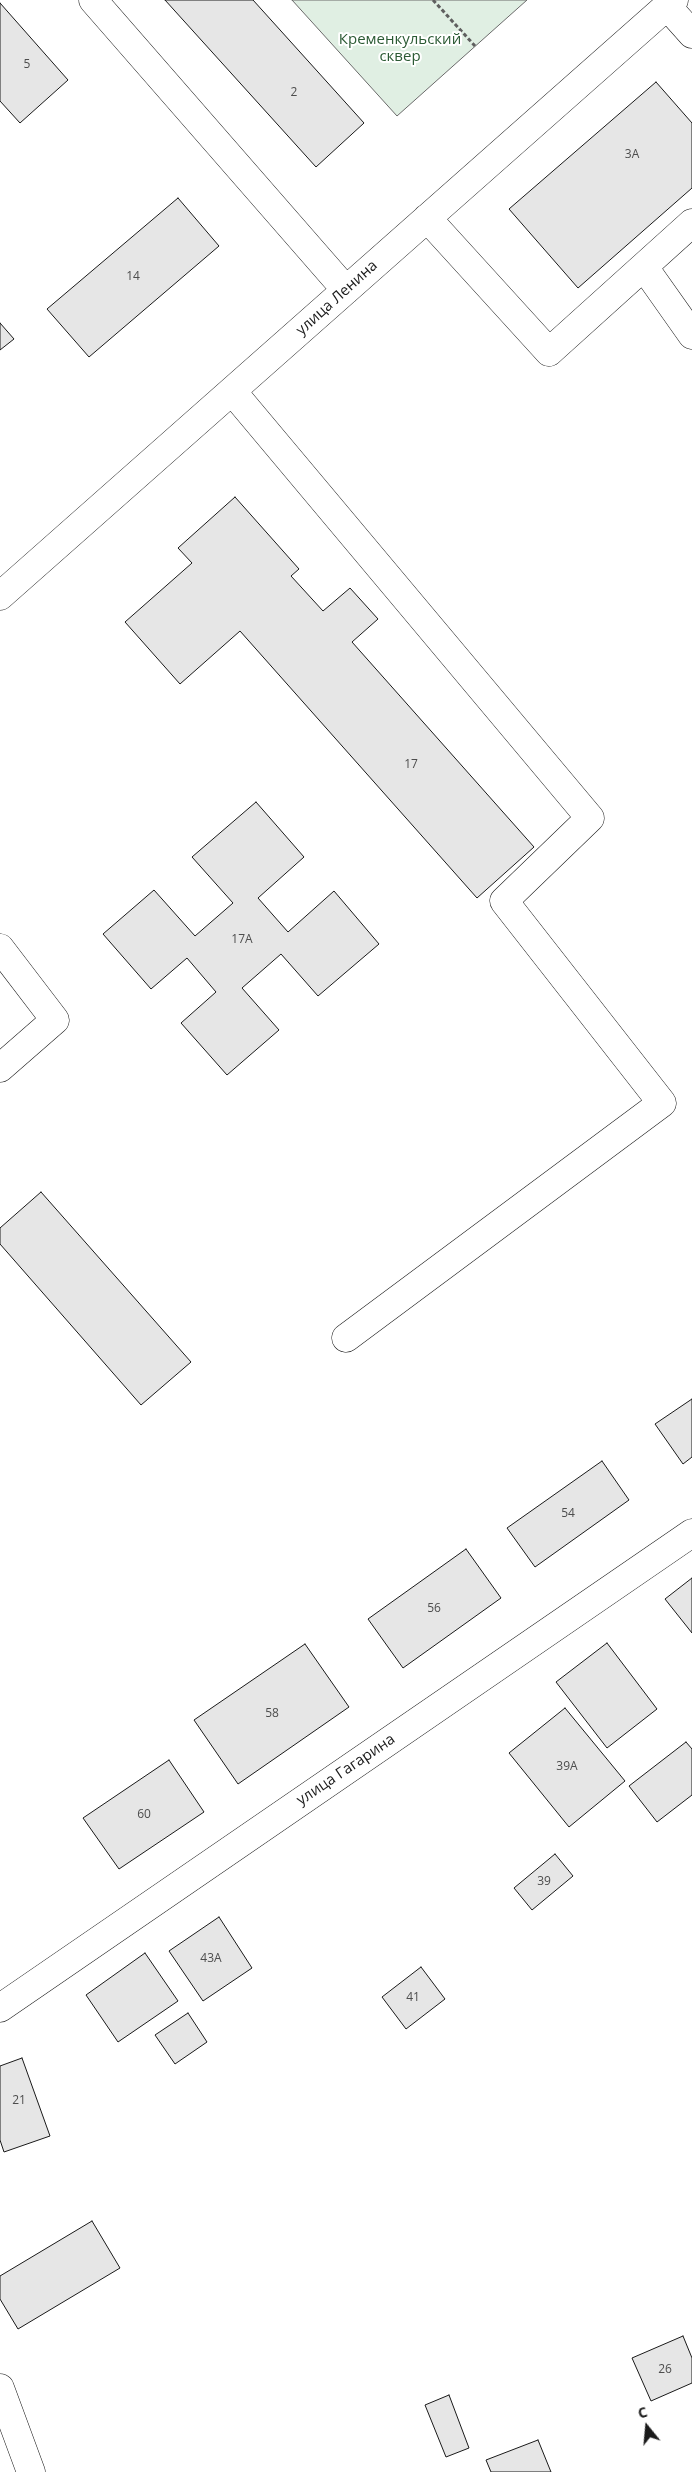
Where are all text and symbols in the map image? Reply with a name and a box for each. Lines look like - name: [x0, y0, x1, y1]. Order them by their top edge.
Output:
- park label: Кременкульский сквер: [339, 31, 461, 66]
- house number: 5: [24, 58, 30, 72]
- house number: 2: [291, 86, 297, 100]
- house number: 3А: [625, 148, 639, 162]
- street label: улица Ленина: [293, 257, 381, 339]
- house number: 14: [126, 270, 140, 284]
- house number: 17: [404, 758, 418, 772]
- house number: 17А: [231, 933, 253, 947]
- house number: 54: [561, 1507, 575, 1521]
- house number: 56: [427, 1602, 441, 1616]
- house number: 58: [265, 1707, 279, 1721]
- street label: улица Гагарина: [293, 1730, 399, 1810]
- house number: 39А: [556, 1760, 578, 1774]
- house number: 60: [137, 1808, 151, 1822]
- house number: 39: [537, 1875, 551, 1889]
- house number: 43А: [200, 1952, 222, 1966]
- house number: 41: [406, 1991, 420, 2005]
- house number: 21: [12, 2094, 26, 2108]
- house number: 26: [658, 2363, 672, 2377]
- north arrow: [622, 2402, 672, 2452]
- text: С: [635, 2402, 650, 2423]

